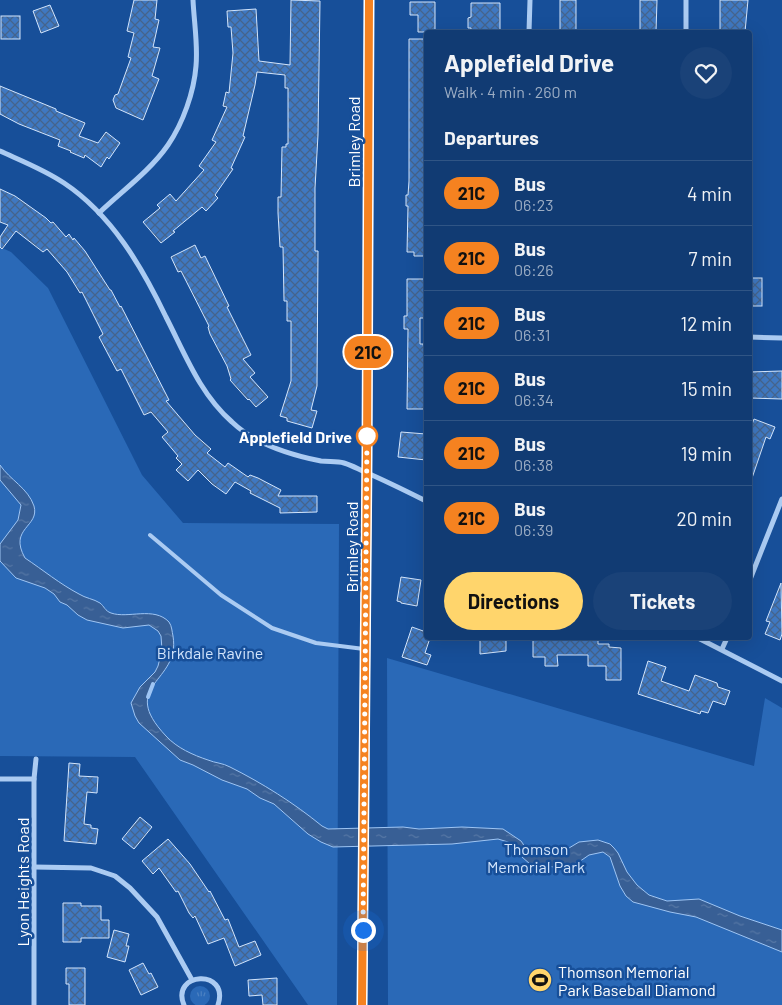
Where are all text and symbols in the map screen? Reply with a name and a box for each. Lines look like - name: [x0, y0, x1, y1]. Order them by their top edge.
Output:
- button: heart: [680, 47, 732, 99]
- text: Applefield Drive: [444, 48, 614, 77]
- text: Walk · 4 min · 260 m: [444, 82, 577, 101]
- street label: Brimley Road: [344, 96, 363, 188]
- text: Departures: [444, 126, 539, 149]
- text: Bus: [514, 172, 546, 195]
- text: 21C: [458, 182, 485, 204]
- text: 4 min: [687, 182, 732, 205]
- text: 06:23: [514, 195, 553, 214]
- text: Bus: [514, 237, 546, 260]
- text: 21C: [458, 247, 485, 269]
- text: 7 min: [688, 247, 732, 270]
- text: 06:26: [514, 260, 554, 279]
- text: Bus: [514, 302, 546, 325]
- text: 21C: [458, 312, 485, 334]
- text: 12 min: [681, 312, 732, 335]
- text: 06:31: [514, 325, 550, 344]
- line badge: 21C: [339, 336, 397, 368]
- text: 21C: [354, 341, 382, 363]
- text: Bus: [514, 367, 546, 390]
- text: 21C: [458, 377, 485, 399]
- text: 15 min: [681, 377, 732, 400]
- text: 06:34: [514, 390, 554, 409]
- marker: Applefield Drive: [356, 425, 378, 447]
- place label: Applefield Drive: [239, 427, 352, 446]
- text: Bus: [514, 432, 546, 455]
- text: 21C: [458, 442, 485, 464]
- text: 19 min: [681, 442, 732, 465]
- text: 06:38: [514, 455, 553, 474]
- text: Bus: [514, 497, 546, 520]
- street label: Brimley Road: [342, 501, 361, 593]
- text: 21C: [458, 507, 485, 529]
- text: 20 min: [676, 507, 732, 530]
- text: 06:39: [514, 520, 553, 539]
- button: Directions: [444, 572, 583, 630]
- button: Tickets: [593, 572, 732, 630]
- park label: Birkdale Ravine: [157, 643, 263, 662]
- street label: Lyon Heights Road: [13, 818, 32, 946]
- park label: Thomson Memorial Park: [487, 839, 585, 876]
- your location: [351, 918, 376, 943]
- place label: Thomson Memorial Park Baseball Diamond: [558, 962, 716, 999]
- sports icon: Thomson Memorial Park Baseball Diamond: [527, 967, 553, 993]

